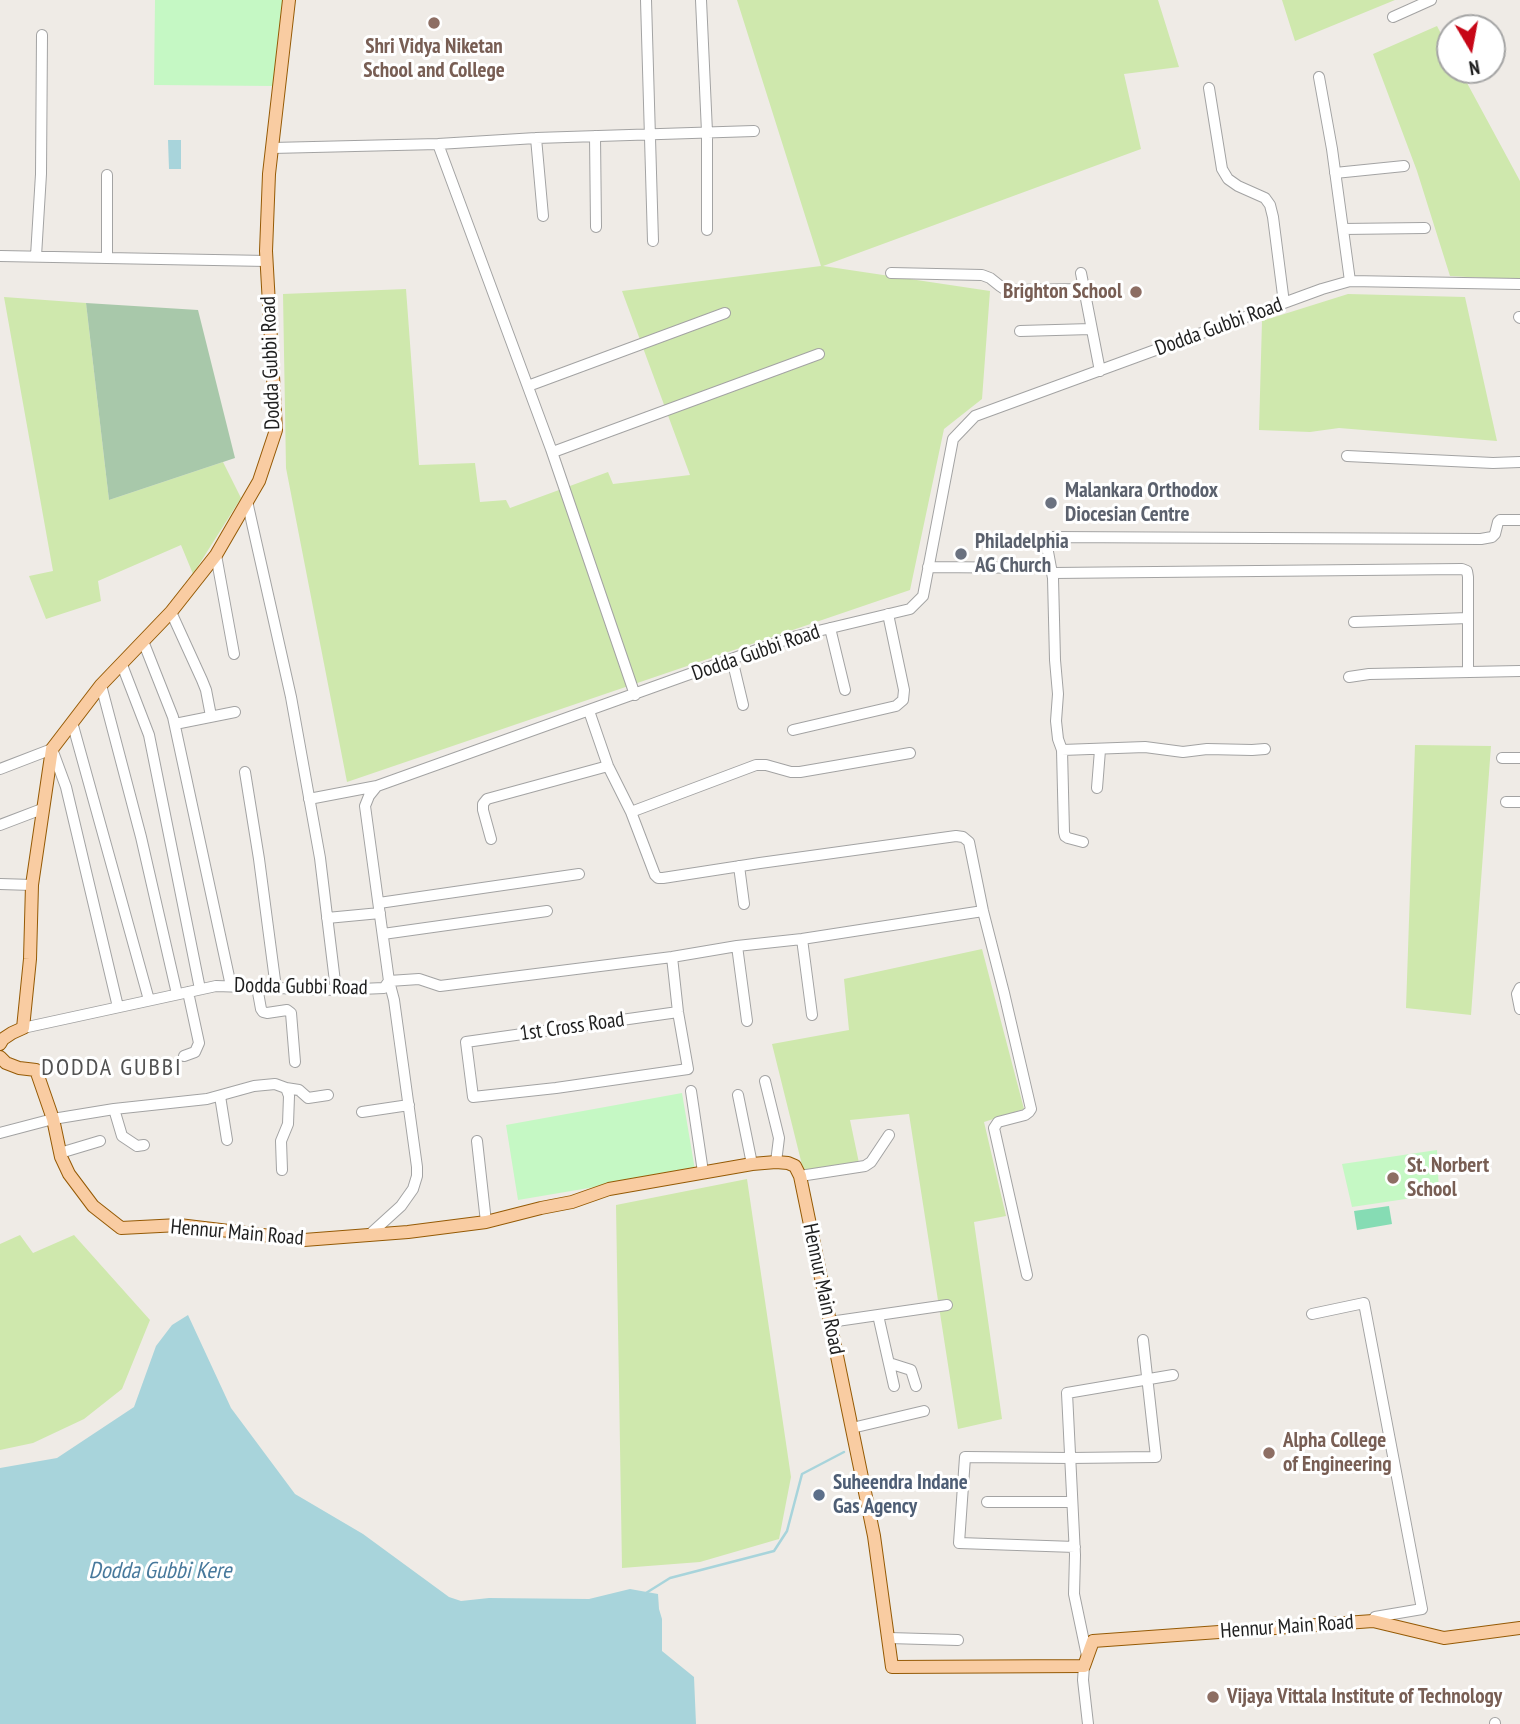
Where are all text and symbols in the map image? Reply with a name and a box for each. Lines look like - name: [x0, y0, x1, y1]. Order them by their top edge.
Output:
- north arrow: [1436, 14, 1506, 84]
- marker: Shri Vidya Niketan School and College: [426, 15, 442, 31]
- place label: Shri Vidya Niketan School and College: [363, 34, 505, 84]
- text: N: [1467, 55, 1481, 80]
- place label: Brighton School: [1003, 279, 1122, 305]
- marker: Brighton School: [1128, 284, 1144, 300]
- street label: Dodda Gubbi Road: [1152, 292, 1286, 362]
- street label: Dodda Gubbi Road: [256, 296, 286, 430]
- place label: Malankara Orthodox Diocesian Centre: [1065, 478, 1218, 528]
- marker: Malankara Orthodox Diocesian Centre: [1043, 495, 1059, 511]
- place label: Philadelphia AG Church: [975, 529, 1069, 579]
- marker: Philadelphia AG Church: [953, 546, 969, 562]
- street label: Dodda Gubbi Road: [689, 619, 823, 687]
- street label: Dodda Gubbi Road: [234, 973, 368, 1001]
- street label: 1st Cross Road: [518, 1007, 626, 1047]
- district label: DODDA GUBBI: [43, 1054, 181, 1082]
- place label: St. Norbert School: [1407, 1153, 1489, 1203]
- marker: St. Norbert School: [1385, 1170, 1401, 1186]
- street label: Hennur Main Road: [169, 1215, 305, 1251]
- street label: Hennur Main Road: [797, 1221, 849, 1357]
- place label: Alpha College of Engineering: [1283, 1428, 1392, 1478]
- marker: Alpha College of Engineering: [1261, 1445, 1277, 1461]
- place label: Suheendra Indane Gas Agency: [833, 1470, 968, 1520]
- marker: Suheendra Indane Gas Agency: [811, 1487, 827, 1503]
- water label: Dodda Gubbi Kere: [89, 1557, 231, 1585]
- street label: Hennur Main Road: [1220, 1610, 1354, 1644]
- place label: Vijaya Vittala Institute of Technology: [1227, 1684, 1502, 1710]
- marker: Vijaya Vittala Institute of Technology: [1205, 1689, 1221, 1705]

